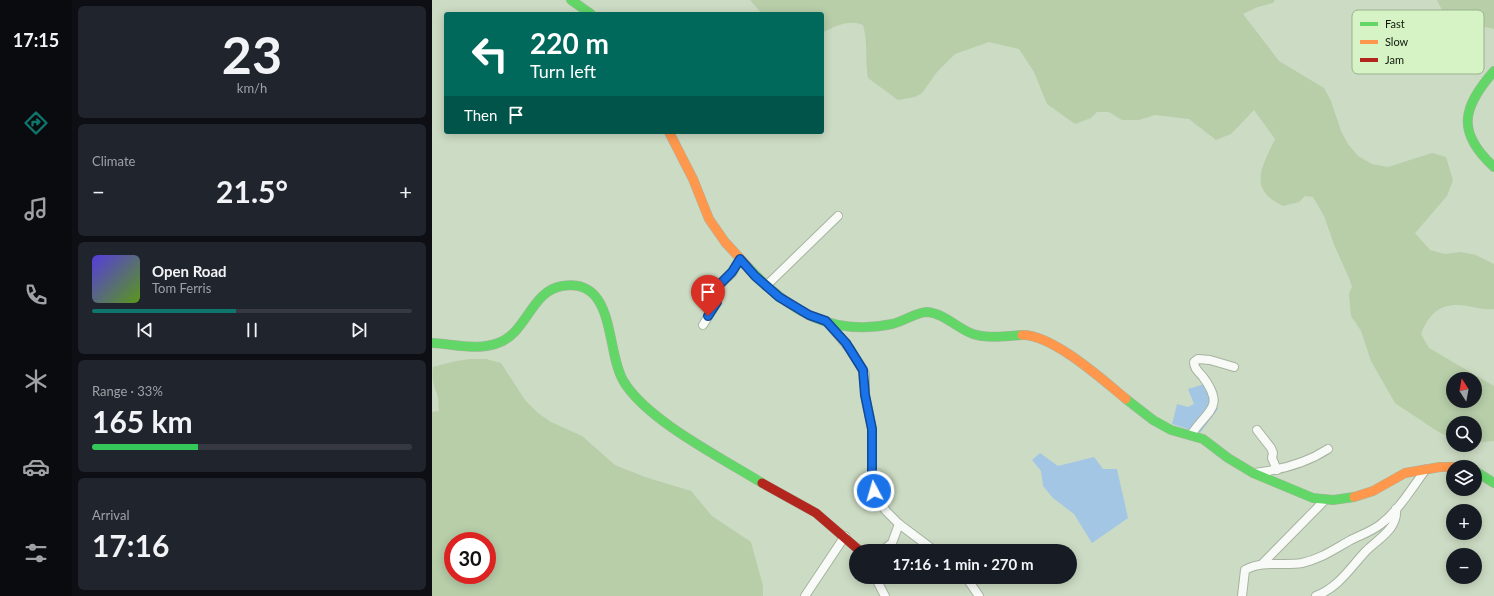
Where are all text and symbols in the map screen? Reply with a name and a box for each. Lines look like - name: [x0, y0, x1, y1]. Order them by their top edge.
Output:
- legend: [1352, 10, 1484, 74]
- text: Fast: [1385, 17, 1405, 30]
- text: 23: [222, 23, 282, 85]
- text: 220 m: [530, 26, 609, 60]
- icon: left: [464, 28, 516, 80]
- text: 17:15: [13, 29, 59, 51]
- text: Slow: [1385, 35, 1409, 48]
- text: Jam: [1385, 53, 1404, 66]
- text: Turn left: [530, 60, 596, 82]
- text: km/h: [237, 80, 267, 96]
- icon: arrive: [505, 104, 527, 126]
- text: Then: [464, 106, 497, 124]
- icon: directions: [22, 109, 50, 137]
- text: Climate: [92, 153, 135, 169]
- text: 21.5°: [216, 173, 288, 209]
- text: −: [92, 178, 105, 205]
- text: +: [399, 178, 412, 205]
- icon: music: [22, 195, 50, 223]
- text: Open Road: [152, 262, 227, 280]
- pin: [691, 275, 725, 316]
- text: Tom Ferris: [152, 280, 211, 296]
- icon: phone: [22, 281, 50, 309]
- icon: arrive: [697, 281, 719, 303]
- icon: previous: [134, 319, 156, 341]
- icon: pause: [241, 319, 263, 341]
- icon: next: [348, 319, 370, 341]
- icon: climate: [22, 367, 50, 395]
- north arrow: [1446, 372, 1482, 408]
- map controls: [1446, 372, 1482, 584]
- text: Range · 33%: [92, 383, 163, 399]
- text: 165 km: [92, 403, 193, 439]
- button: search: [1446, 416, 1482, 452]
- icon: car: [22, 453, 50, 481]
- button: layers: [1446, 460, 1482, 496]
- position arrow: [853, 470, 895, 512]
- button: +: [1446, 504, 1482, 540]
- text: Arrival: [92, 507, 129, 523]
- text: 17:16: [92, 527, 169, 563]
- speed limit sign: 30: [444, 532, 496, 584]
- icon: filters: [22, 539, 50, 567]
- button: −: [1446, 548, 1482, 584]
- text: 17:16 · 1 min · 270 m: [893, 555, 1033, 573]

